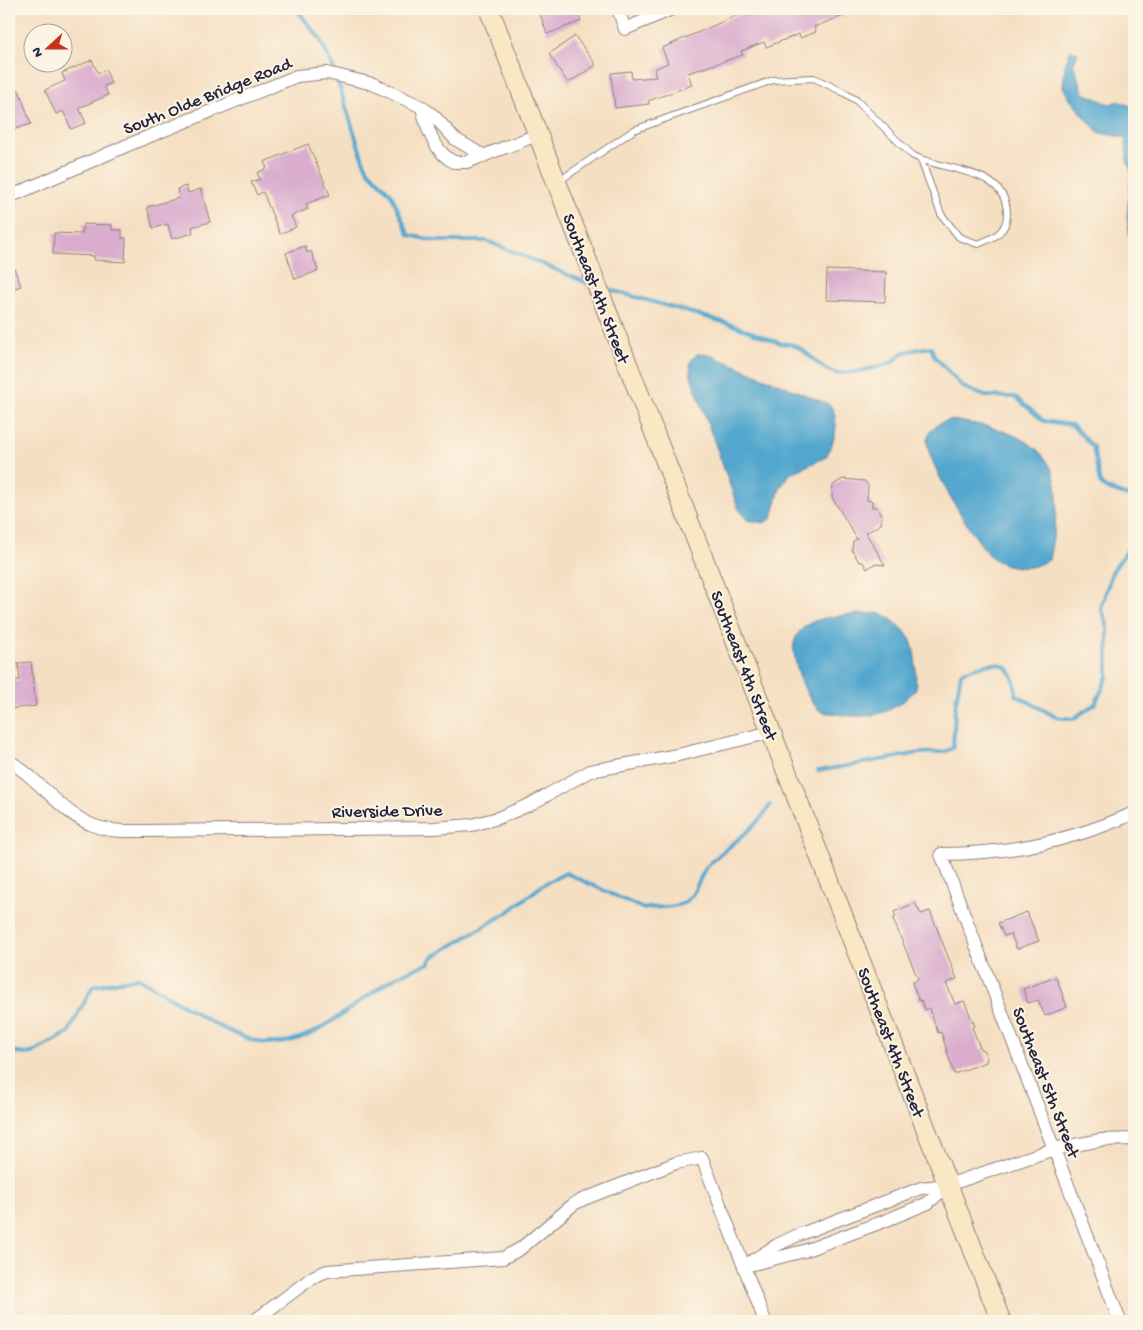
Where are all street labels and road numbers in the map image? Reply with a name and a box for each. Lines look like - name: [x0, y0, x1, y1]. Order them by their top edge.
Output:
- street label: South Olde Bridge Road: [121, 53, 296, 141]
- street label: Southeast 4th Street: [556, 211, 633, 368]
- street label: Southeast 4th Street: [704, 588, 781, 745]
- street label: Riverside Drive: [331, 801, 443, 824]
- street label: Southeast 4th Street: [851, 965, 928, 1122]
- street label: Southeast 5th Street: [1006, 1005, 1084, 1163]

